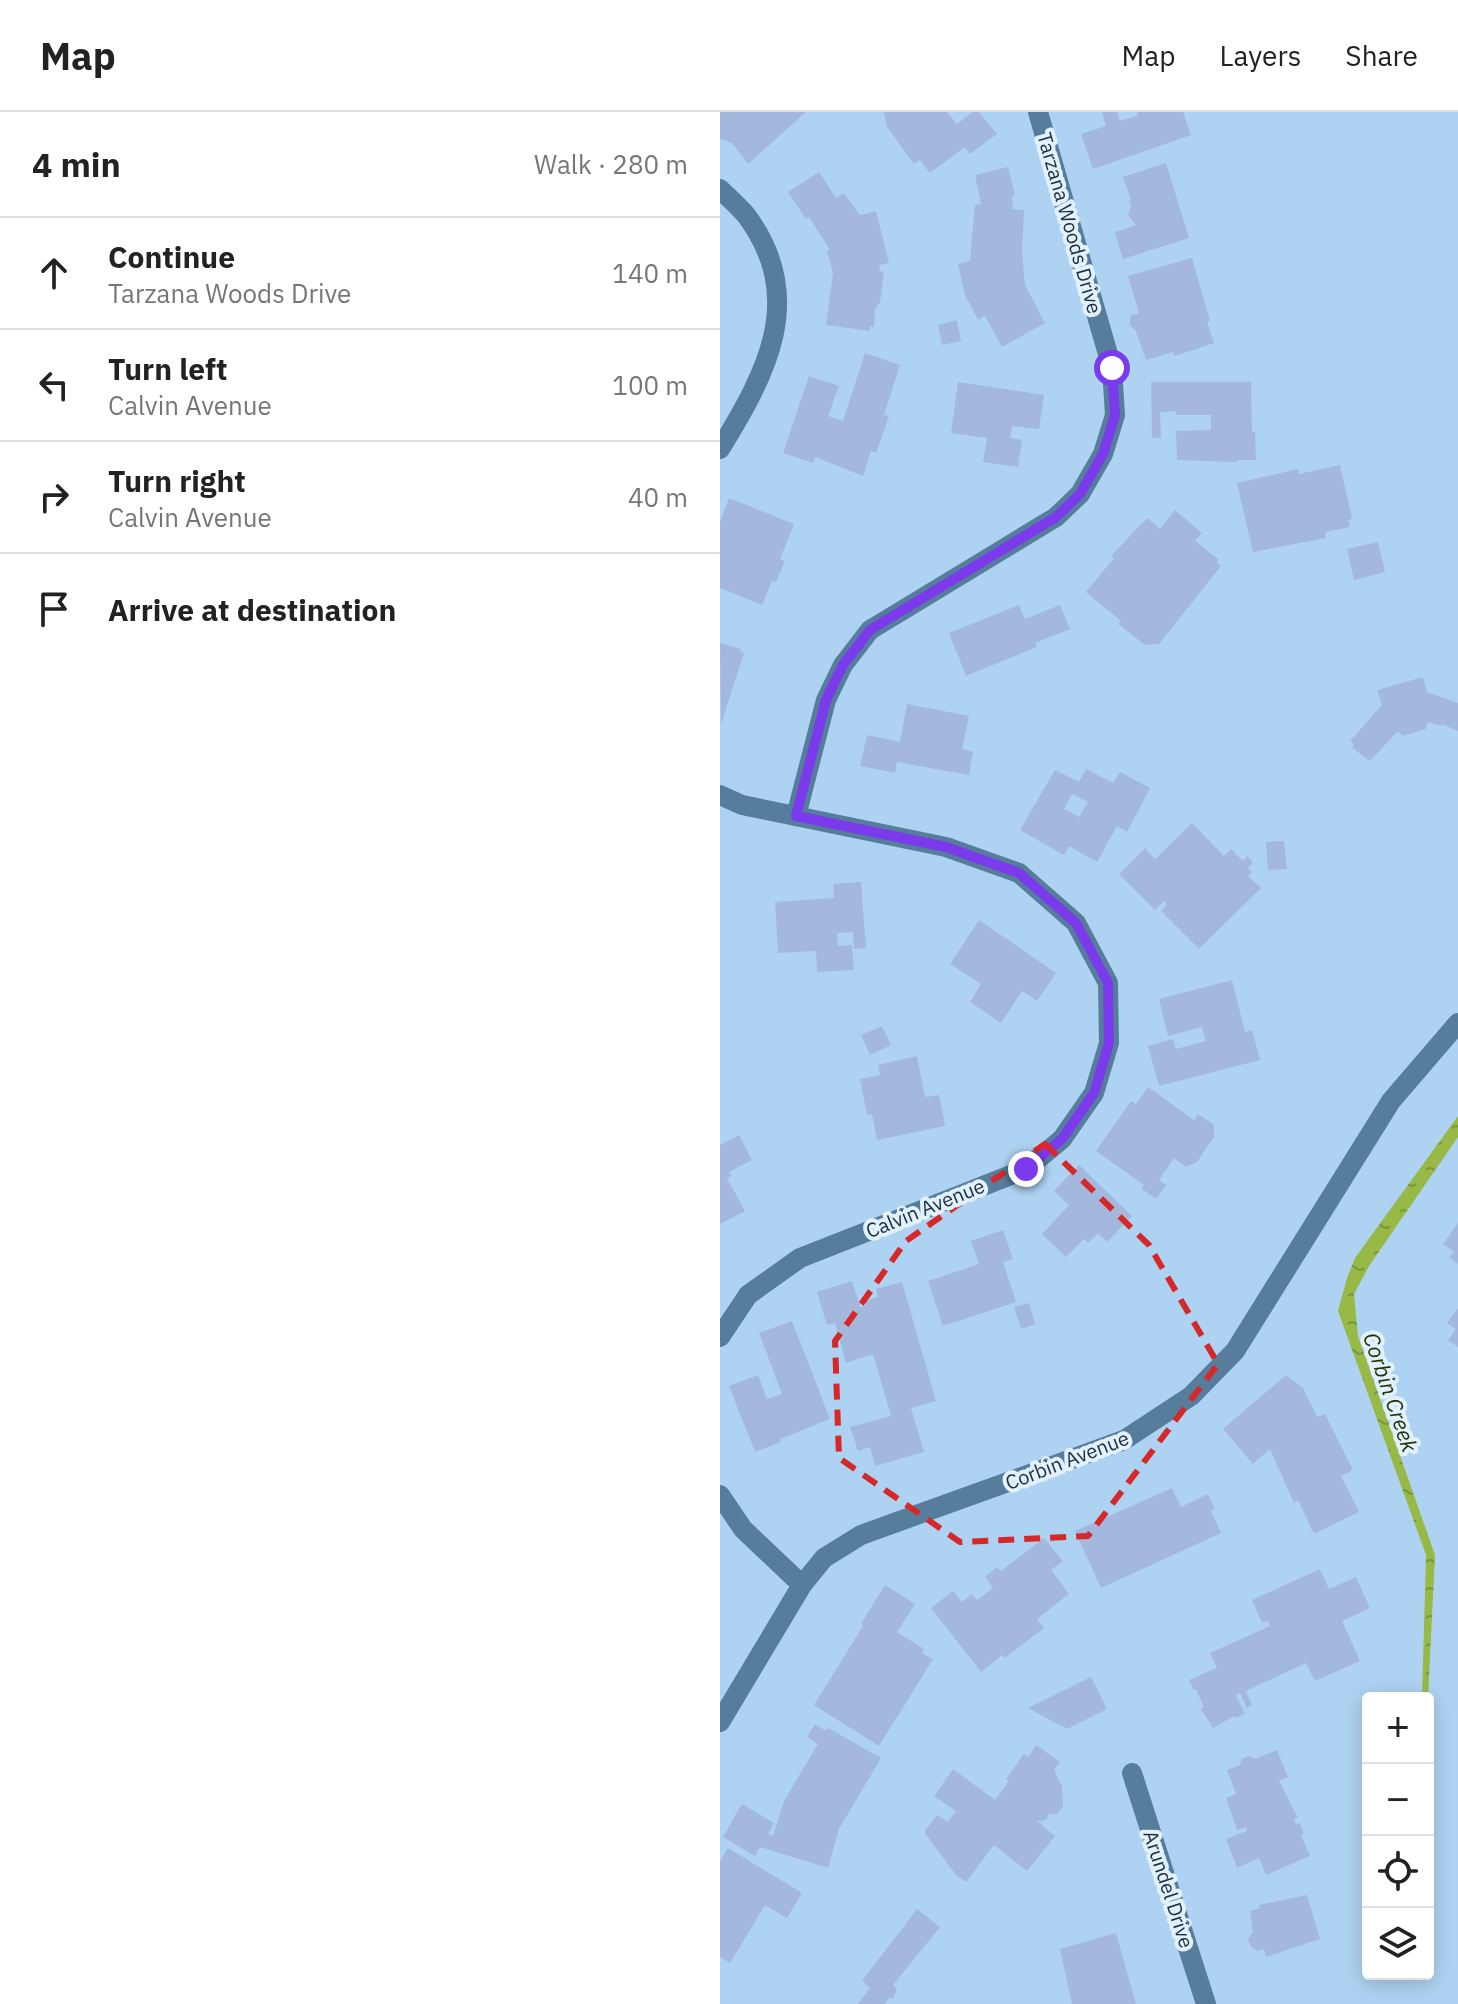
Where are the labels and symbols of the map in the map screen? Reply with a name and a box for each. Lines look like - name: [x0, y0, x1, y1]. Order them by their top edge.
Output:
- street label: Tarzana Woods Drive: [1031, 129, 1109, 317]
- route start: [1094, 350, 1130, 386]
- route end: [1008, 1151, 1044, 1187]
- street label: Calvin Avenue: [862, 1172, 989, 1244]
- water label: Corbin Creek: [1357, 1328, 1425, 1456]
- street label: Corbin Avenue: [1001, 1424, 1133, 1496]
- street label: Arundel Drive: [1137, 1827, 1201, 1951]

